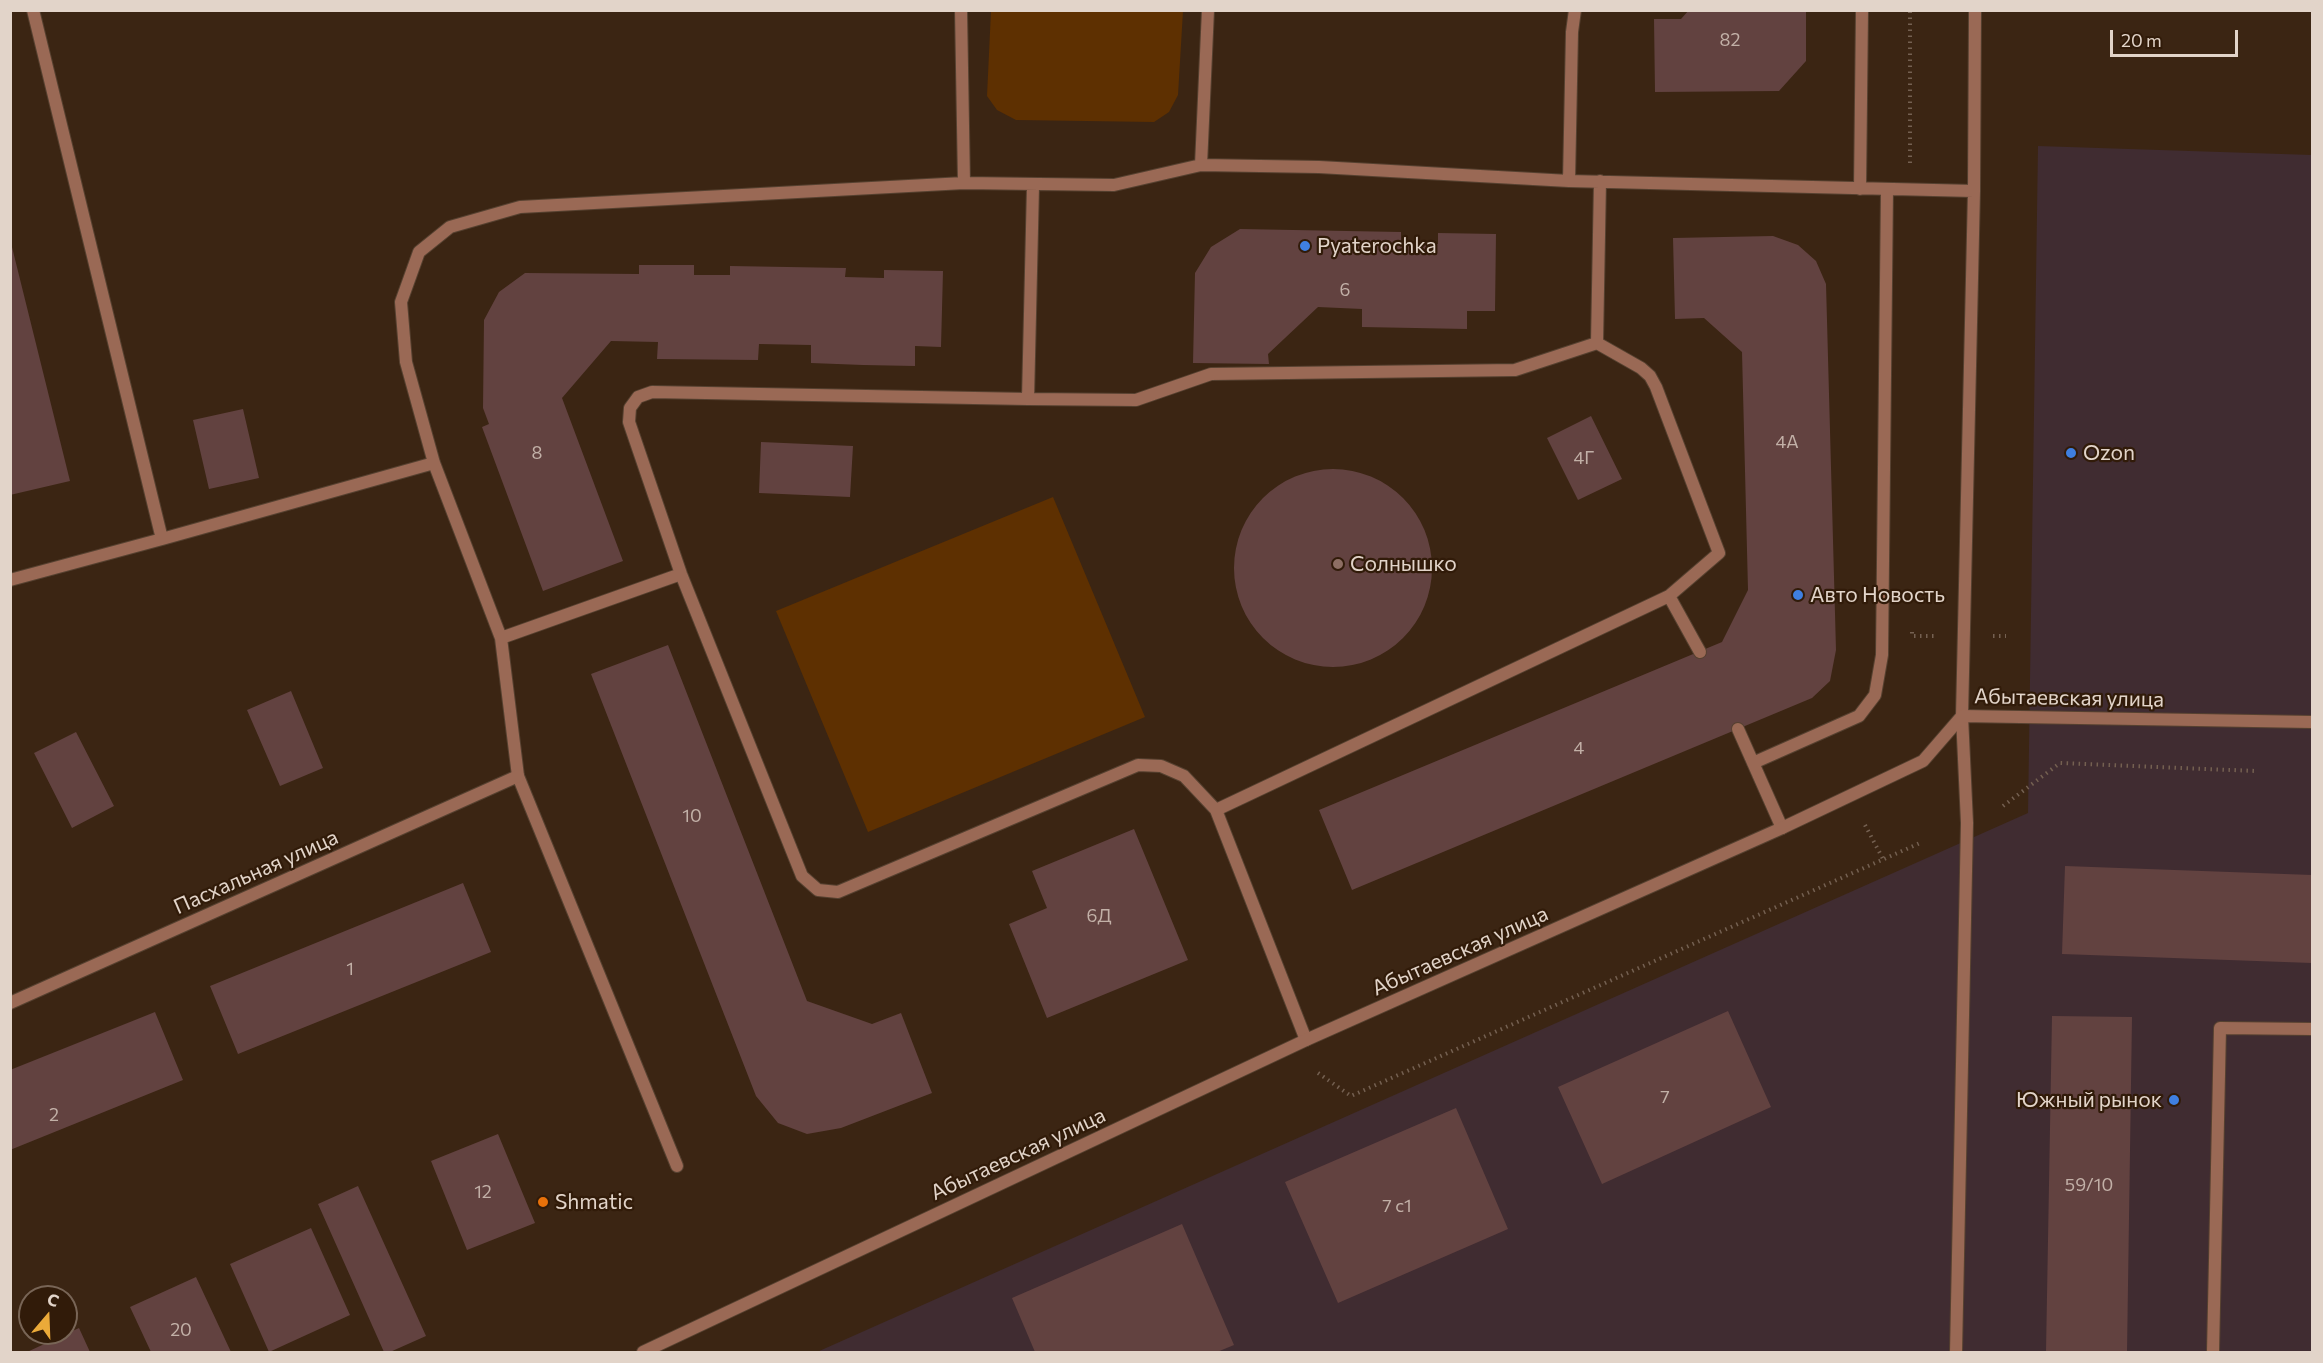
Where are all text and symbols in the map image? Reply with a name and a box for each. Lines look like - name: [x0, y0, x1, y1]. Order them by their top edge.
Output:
- scale bar: [2113, 18, 2240, 56]
- house number: 82: [1720, 29, 1740, 51]
- text: 20 m: [2121, 29, 2162, 51]
- place label: Pyaterochka: [1317, 233, 1437, 259]
- marker: Pyaterochka: [1298, 239, 1312, 253]
- house number: 6: [1340, 279, 1350, 301]
- house number: 4А: [1775, 431, 1799, 453]
- place label: Ozon: [2083, 440, 2135, 466]
- house number: 8: [532, 442, 542, 464]
- marker: Ozon: [2064, 446, 2078, 460]
- house number: 4Г: [1574, 447, 1594, 469]
- place label: Солнышко: [1350, 551, 1457, 577]
- marker: Солнышко: [1331, 557, 1345, 571]
- place label: Авто Новость: [1810, 582, 1945, 608]
- marker: Авто Новость: [1791, 588, 1805, 602]
- street label: Абытаевская улица: [1974, 684, 2164, 712]
- house number: 4: [1574, 737, 1584, 759]
- house number: 10: [682, 805, 702, 827]
- street label: Пасхальная улица: [170, 824, 342, 920]
- street label: Абытаевская улица: [1368, 901, 1552, 1001]
- house number: 6Д: [1086, 905, 1112, 927]
- house number: 1: [346, 958, 354, 980]
- house number: 7: [1660, 1086, 1670, 1108]
- place label: Южный рынок: [2016, 1087, 2162, 1113]
- marker: Южный рынок: [2167, 1093, 2181, 1107]
- street label: Абытаевская улица: [927, 1102, 1109, 1206]
- house number: 2: [49, 1104, 59, 1126]
- house number: 59/10: [2065, 1174, 2113, 1196]
- house number: 12: [474, 1181, 492, 1203]
- place label: Shmatic: [555, 1189, 633, 1215]
- marker: Shmatic: [536, 1195, 550, 1209]
- house number: 7 с1: [1382, 1195, 1412, 1217]
- north arrow: [18, 1285, 78, 1345]
- text: С: [45, 1289, 62, 1310]
- house number: 20: [170, 1319, 192, 1341]

